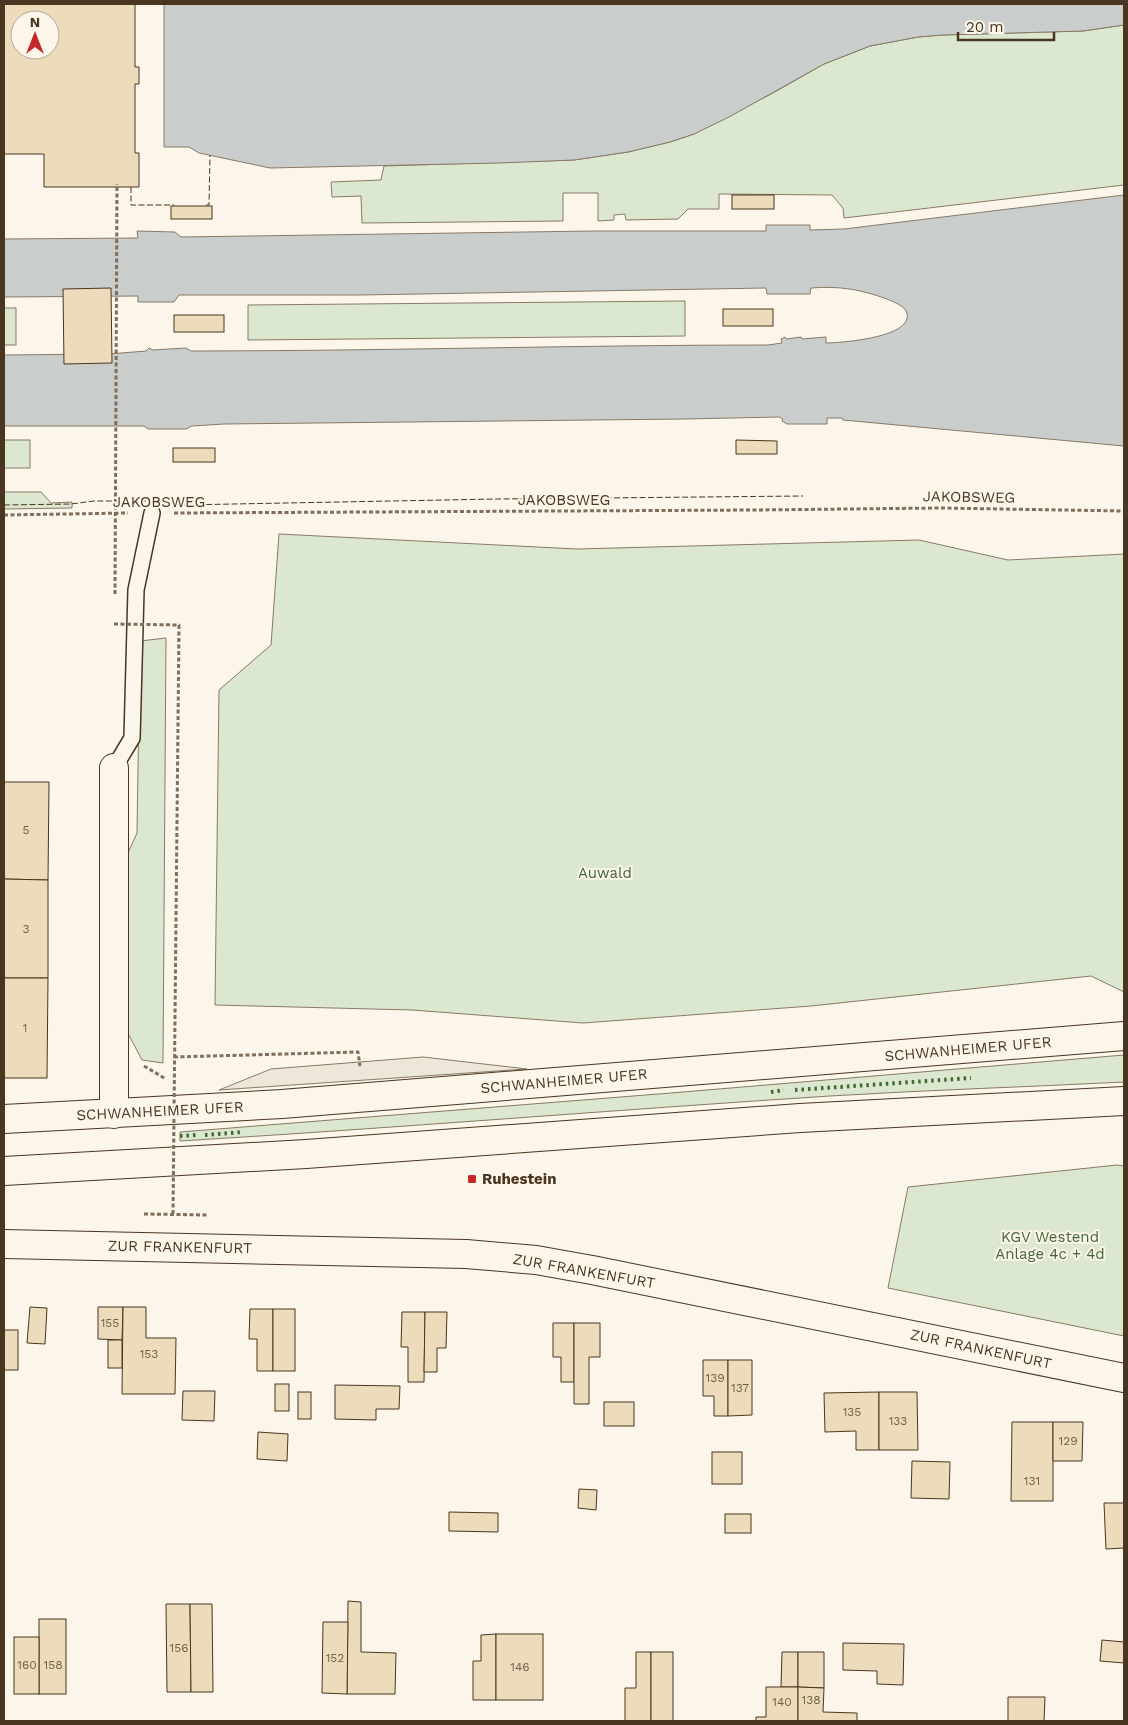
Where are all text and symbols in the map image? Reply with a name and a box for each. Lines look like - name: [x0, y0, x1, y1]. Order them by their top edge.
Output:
- north arrow: [10, 10, 60, 60]
- scale bar: [958, 10, 1054, 42]
- text: N: [30, 14, 40, 30]
- text: 20 m: [966, 18, 1004, 36]
- street label: JAKOBSWEG: [923, 487, 1015, 507]
- street label: JAKOBSWEG: [518, 491, 610, 509]
- street label: JAKOBSWEG: [113, 493, 205, 511]
- house number: 5: [23, 823, 30, 837]
- park label: Auwald: [578, 864, 632, 882]
- house number: 3: [23, 922, 30, 936]
- house number: 1: [23, 1021, 27, 1035]
- street label: SCHWANHEIMER UFER: [884, 1033, 1052, 1065]
- street label: SCHWANHEIMER UFER: [480, 1065, 648, 1097]
- street label: SCHWANHEIMER UFER: [76, 1098, 244, 1124]
- place label: Ruhestein: [482, 1170, 556, 1188]
- marker: Ruhestein: [466, 1173, 478, 1185]
- park label: KGV Westend Anlage 4c + 4d: [995, 1228, 1105, 1263]
- street label: ZUR FRANKENFURT: [108, 1237, 252, 1257]
- street label: ZUR FRANKENFURT: [511, 1250, 657, 1292]
- house number: 155: [101, 1316, 119, 1330]
- street label: ZUR FRANKENFURT: [909, 1325, 1053, 1373]
- house number: 153: [140, 1347, 158, 1361]
- house number: 139: [705, 1371, 725, 1385]
- house number: 137: [731, 1381, 749, 1395]
- house number: 135: [843, 1405, 861, 1419]
- house number: 133: [889, 1414, 907, 1428]
- house number: 129: [1058, 1434, 1078, 1448]
- house number: 131: [1024, 1474, 1040, 1488]
- house number: 156: [170, 1641, 188, 1655]
- house number: 152: [326, 1651, 344, 1665]
- house number: 160: [17, 1658, 37, 1672]
- house number: 158: [43, 1658, 63, 1672]
- house number: 146: [510, 1660, 530, 1674]
- house number: 138: [801, 1693, 821, 1707]
- house number: 140: [772, 1695, 792, 1709]

